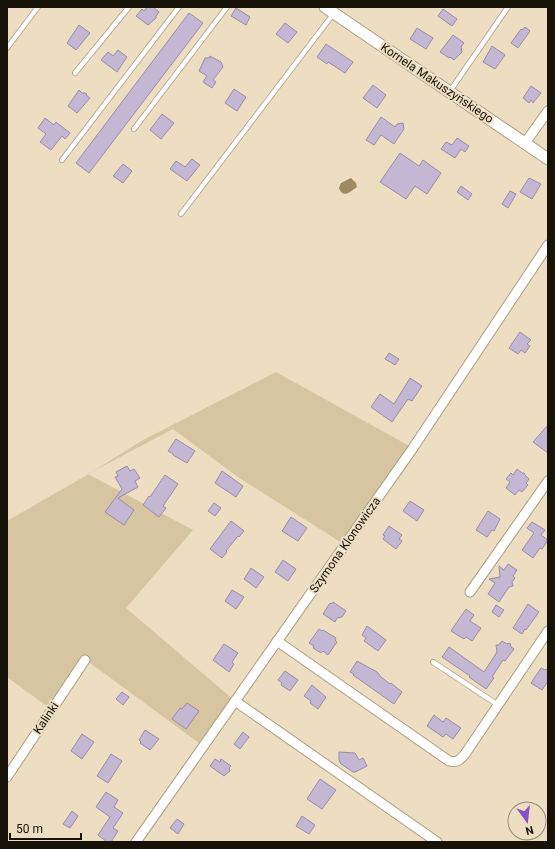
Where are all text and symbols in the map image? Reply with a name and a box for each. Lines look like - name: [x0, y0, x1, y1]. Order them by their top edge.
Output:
- street label: Kornela Makuszyńskiego: [378, 40, 496, 126]
- street label: Szymona Klonowicza: [307, 494, 383, 596]
- street label: Kalinki: [30, 699, 62, 737]
- north arrow: [507, 801, 547, 841]
- scale bar: [10, 815, 81, 841]
- text: 50 m: [16, 822, 43, 836]
- text: N: [524, 823, 535, 838]

